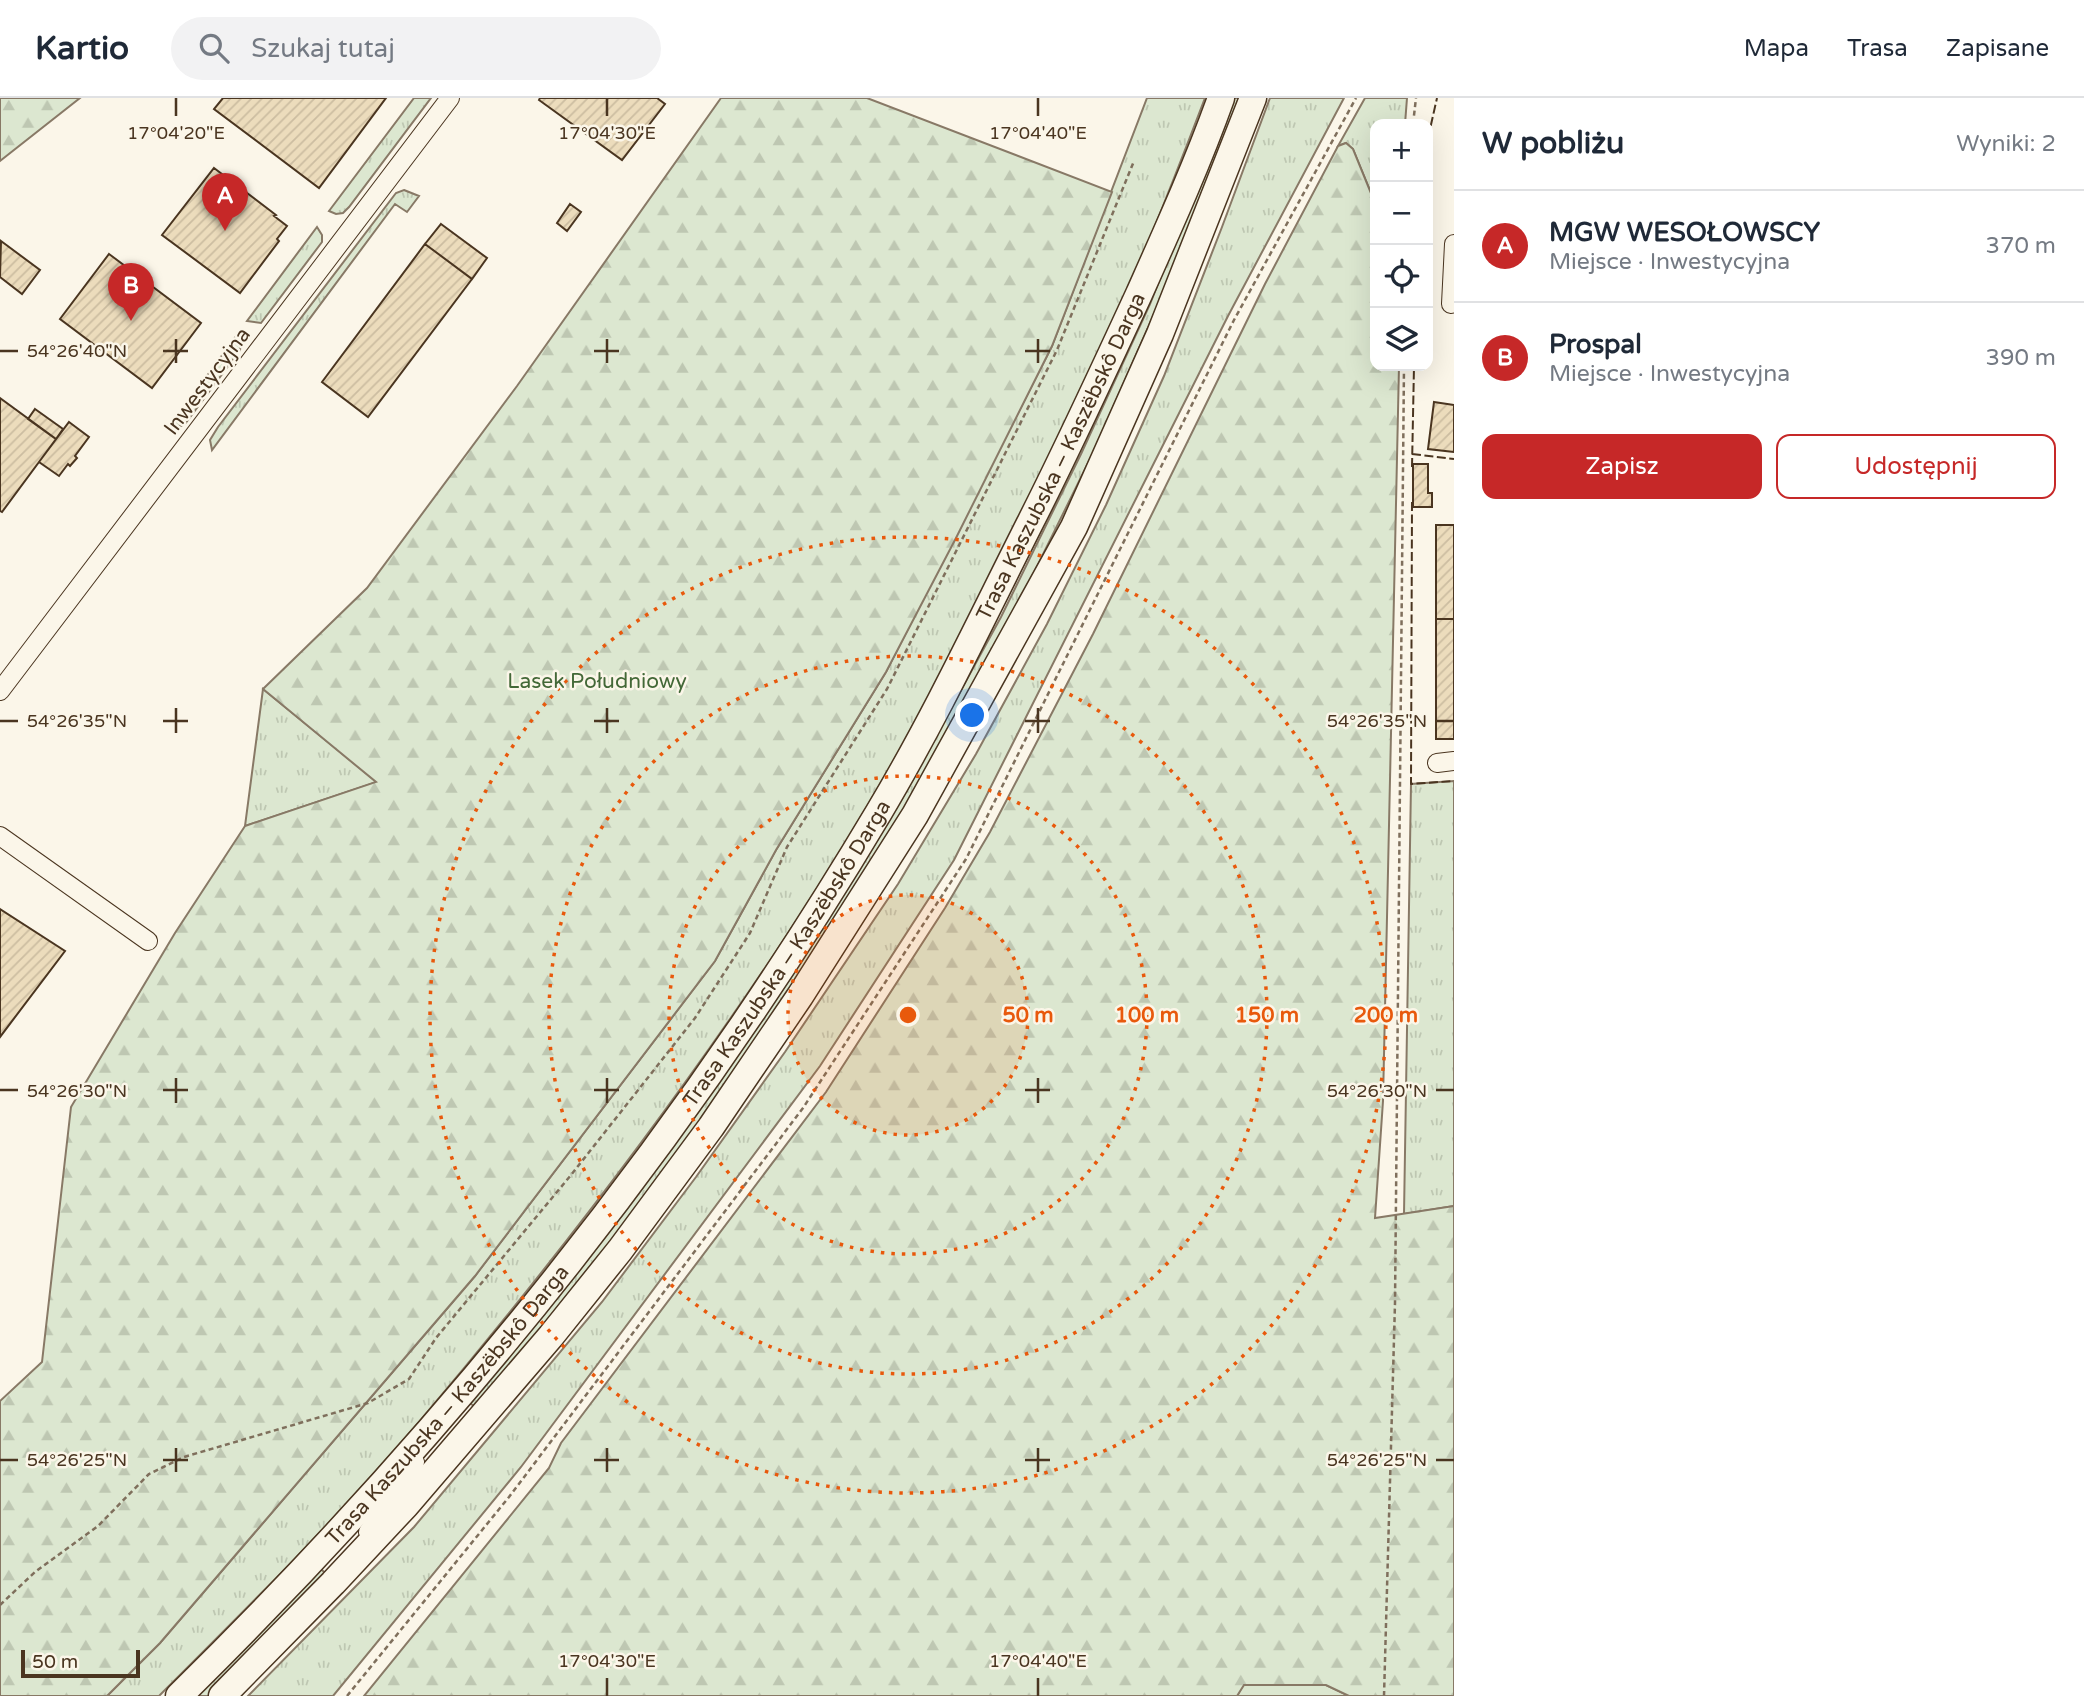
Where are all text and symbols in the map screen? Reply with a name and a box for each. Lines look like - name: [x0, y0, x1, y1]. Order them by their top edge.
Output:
- search box: [171, 17, 661, 80]
- text: Kartio: [35, 29, 129, 68]
- icon: search: [195, 29, 233, 67]
- text: Szukaj tutaj: [251, 33, 395, 64]
- text: Mapa: [1744, 34, 1809, 63]
- text: Trasa: [1847, 34, 1908, 63]
- text: Zapisane: [1946, 34, 2049, 63]
- map controls: [1370, 119, 1433, 371]
- button: +: [1370, 119, 1433, 182]
- text: 17°04'20"E: [127, 122, 225, 144]
- text: 17°04'30"E: [558, 122, 656, 144]
- text: 17°04'40"E: [989, 122, 1087, 144]
- text: W pobliżu: [1482, 125, 1624, 162]
- text: Wyniki: 2: [1956, 130, 2056, 158]
- pin: A: [202, 173, 248, 231]
- button: −: [1370, 182, 1433, 245]
- text: MGW WESOŁOWSCY: [1549, 217, 1820, 248]
- text: A: [1496, 232, 1514, 260]
- text: 370 m: [1986, 232, 2056, 260]
- button: locate: [1370, 245, 1433, 308]
- text: Miejsce · Inwestycyjna: [1549, 248, 1790, 276]
- pin: B: [108, 263, 154, 321]
- street label: Trasa Kaszubska – Kaszëbskô Darga: [971, 289, 1151, 625]
- button: layers: [1370, 308, 1433, 371]
- street label: Inwestycyjna: [159, 323, 256, 440]
- text: Prospal: [1549, 329, 1642, 360]
- text: 54°26'40"N: [27, 340, 127, 362]
- text: B: [1497, 344, 1513, 372]
- text: 390 m: [1986, 344, 2056, 372]
- text: Miejsce · Inwestycyjna: [1549, 360, 1790, 388]
- button: Zapisz: [1482, 434, 1762, 499]
- button: Udostępnij: [1776, 434, 2056, 499]
- park label: Lasek Południowy: [507, 669, 687, 694]
- your location: [955, 698, 989, 732]
- text: 54°26'35"N: [27, 710, 127, 732]
- text: 54°26'35"N: [1327, 710, 1427, 732]
- street label: Trasa Kaszubska – Kaszëbskô Darga: [678, 796, 896, 1112]
- centre of rings: [896, 1003, 920, 1027]
- text: 50 m: [1002, 1003, 1054, 1028]
- text: 100 m: [1115, 1003, 1179, 1028]
- text: 150 m: [1235, 1003, 1299, 1028]
- text: 200 m: [1354, 1003, 1418, 1028]
- text: 54°26'30"N: [27, 1080, 127, 1102]
- text: 54°26'30"N: [1327, 1080, 1427, 1102]
- street label: Trasa Kaszubska – Kaszëbskô Darga: [320, 1260, 575, 1551]
- text: 54°26'25"N: [27, 1449, 127, 1471]
- text: 54°26'25"N: [1327, 1449, 1427, 1471]
- scale bar: [21, 1647, 140, 1679]
- text: 17°04'30"E: [558, 1650, 656, 1672]
- text: 17°04'40"E: [989, 1650, 1087, 1672]
- text: 50 m: [32, 1651, 78, 1673]

